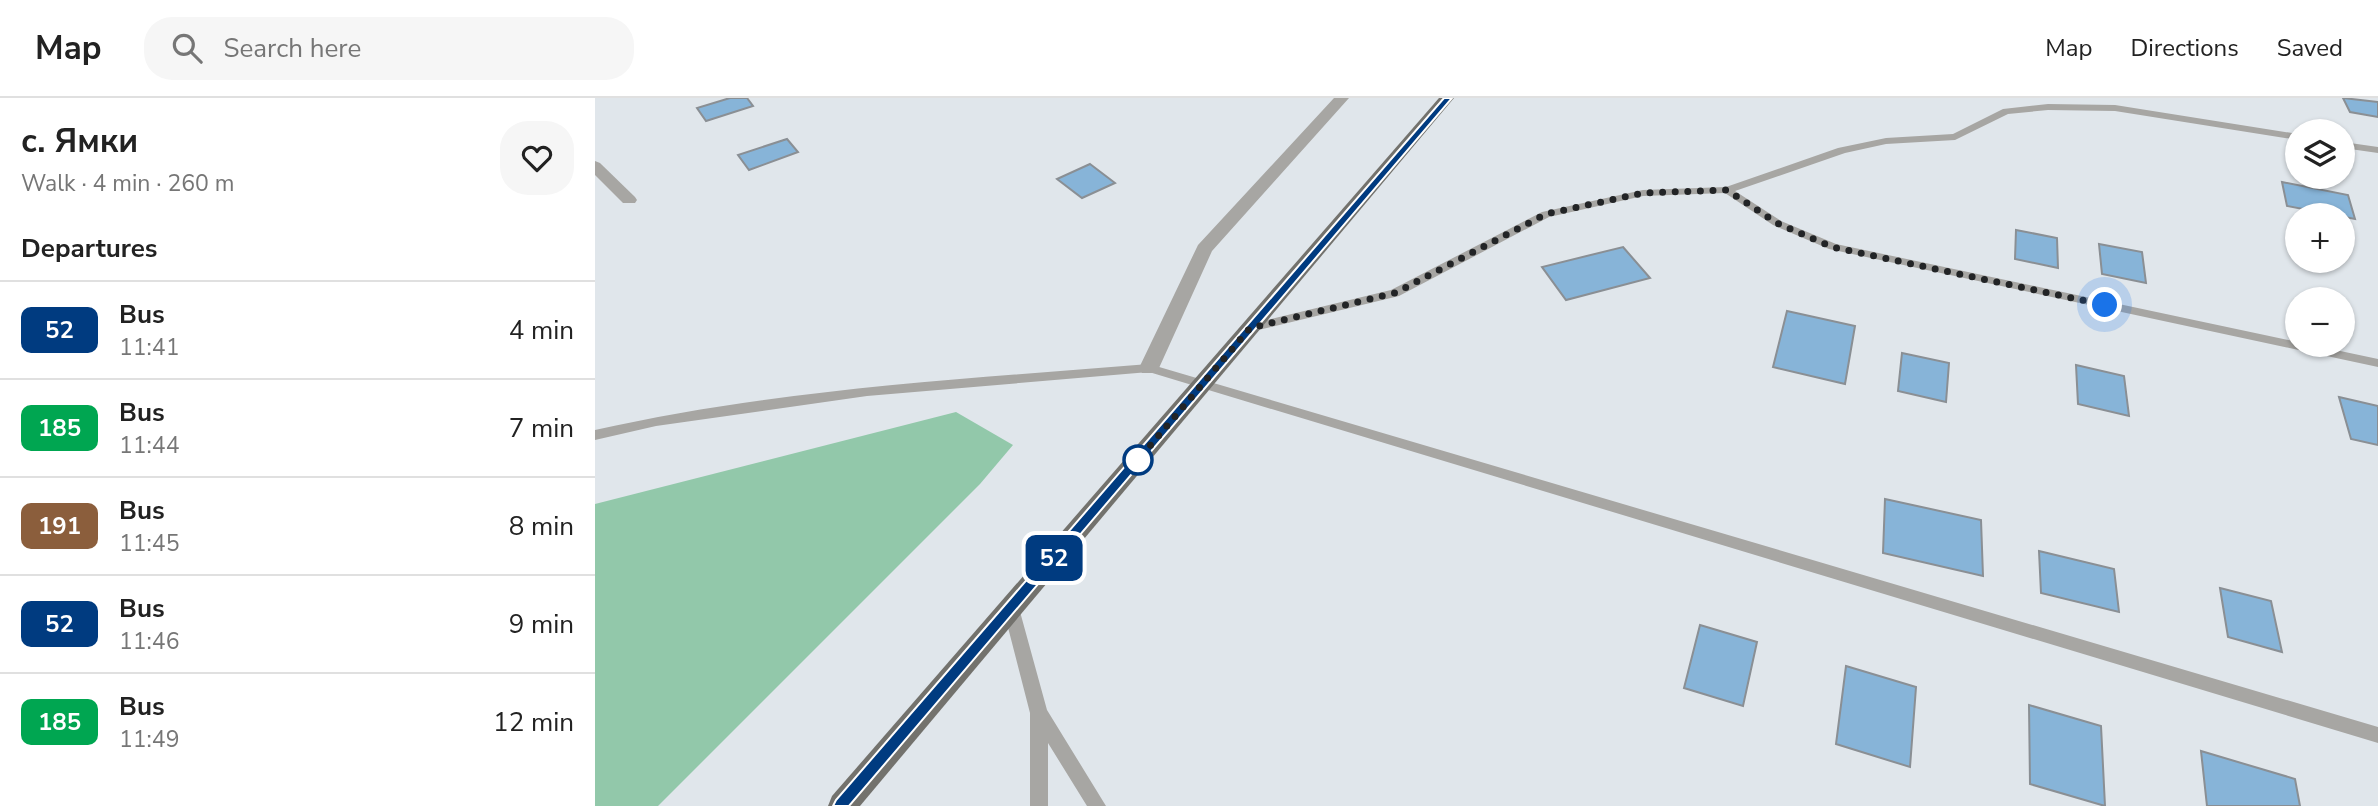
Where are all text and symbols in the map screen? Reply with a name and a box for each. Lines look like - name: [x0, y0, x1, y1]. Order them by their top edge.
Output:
- search box: [144, 17, 634, 80]
- text: Map: [35, 26, 102, 71]
- icon: search: [168, 29, 206, 67]
- text: Search here: [224, 31, 361, 66]
- text: Map: [2045, 32, 2092, 64]
- text: Directions: [2130, 32, 2239, 64]
- text: Saved: [2277, 32, 2343, 64]
- text: с. Ямки: [21, 119, 138, 164]
- map controls: [2285, 119, 2355, 357]
- button: layers: [2285, 119, 2355, 189]
- button: heart: [500, 121, 574, 195]
- text: Walk · 4 min · 260 m: [21, 168, 234, 199]
- button: +: [2285, 203, 2355, 273]
- text: Departures: [21, 231, 157, 266]
- your location: [2087, 287, 2122, 322]
- button: −: [2285, 287, 2355, 357]
- text: Bus: [119, 297, 165, 332]
- text: 4 min: [509, 313, 574, 348]
- text: 52: [45, 314, 74, 346]
- text: 11:41: [119, 332, 179, 363]
- text: Bus: [119, 395, 165, 430]
- text: 7 min: [509, 411, 574, 446]
- text: 185: [38, 412, 81, 444]
- text: 11:44: [119, 430, 179, 461]
- unlabelled marker: [1123, 445, 1153, 475]
- text: Bus: [119, 493, 165, 528]
- text: 8 min: [509, 509, 574, 544]
- text: 191: [38, 510, 81, 542]
- text: 11:45: [119, 528, 179, 559]
- line badge: 52: [1023, 535, 1085, 581]
- text: 52: [1040, 542, 1068, 574]
- text: Bus: [119, 591, 165, 626]
- text: 9 min: [509, 607, 574, 642]
- text: 52: [45, 608, 74, 640]
- text: 11:46: [119, 626, 179, 657]
- text: Bus: [119, 689, 165, 724]
- text: 12 min: [493, 705, 574, 740]
- text: 185: [38, 706, 81, 738]
- text: 11:49: [119, 724, 179, 755]

